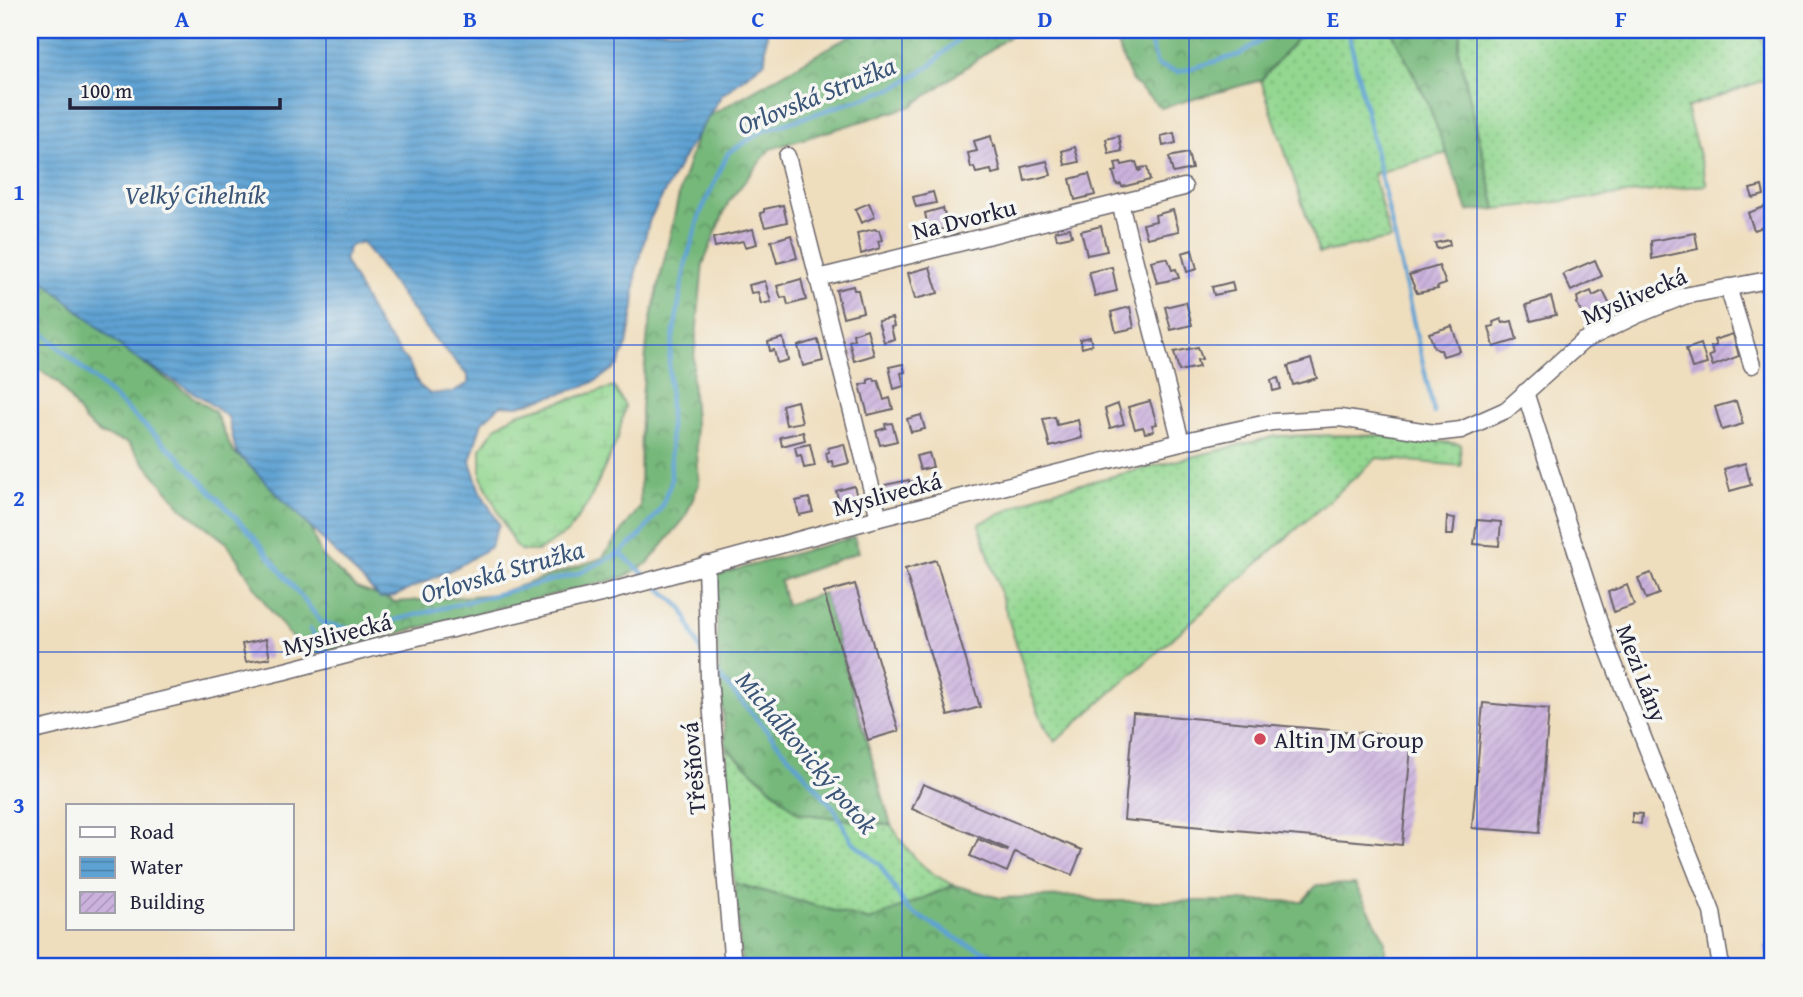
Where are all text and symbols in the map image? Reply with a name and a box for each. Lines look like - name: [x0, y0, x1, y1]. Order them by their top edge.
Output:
- text: A: [175, 2, 190, 35]
- text: B: [463, 2, 477, 35]
- text: C: [751, 2, 765, 35]
- text: D: [1038, 2, 1053, 35]
- text: E: [1327, 2, 1339, 35]
- text: F: [1615, 2, 1627, 35]
- water label: Orlovská Stružka: [731, 45, 901, 145]
- scale bar: [70, 66, 280, 110]
- text: 100 m: [80, 75, 132, 106]
- text: 1: [13, 175, 25, 208]
- water label: Velký Cihelník: [124, 175, 266, 214]
- street label: Na Dvorku: [908, 189, 1020, 249]
- street label: Myslivecká: [1576, 258, 1693, 334]
- street label: Myslivecká: [829, 463, 946, 525]
- text: 2: [13, 481, 25, 514]
- water label: Orlovská Stružka: [416, 529, 588, 613]
- street label: Myslivecká: [279, 603, 396, 664]
- street label: Mezi Lány: [1607, 619, 1677, 727]
- water label: Michálkovický potok: [727, 662, 887, 842]
- street label: Třešňová: [671, 720, 714, 816]
- place label: Altin JM Group: [1274, 722, 1424, 757]
- marker: Altin JM Group: [1252, 731, 1268, 747]
- text: 3: [13, 788, 25, 821]
- legend: [66, 804, 294, 930]
- text: Road: [130, 816, 175, 847]
- text: Water: [130, 851, 183, 882]
- text: Building: [130, 886, 205, 917]

